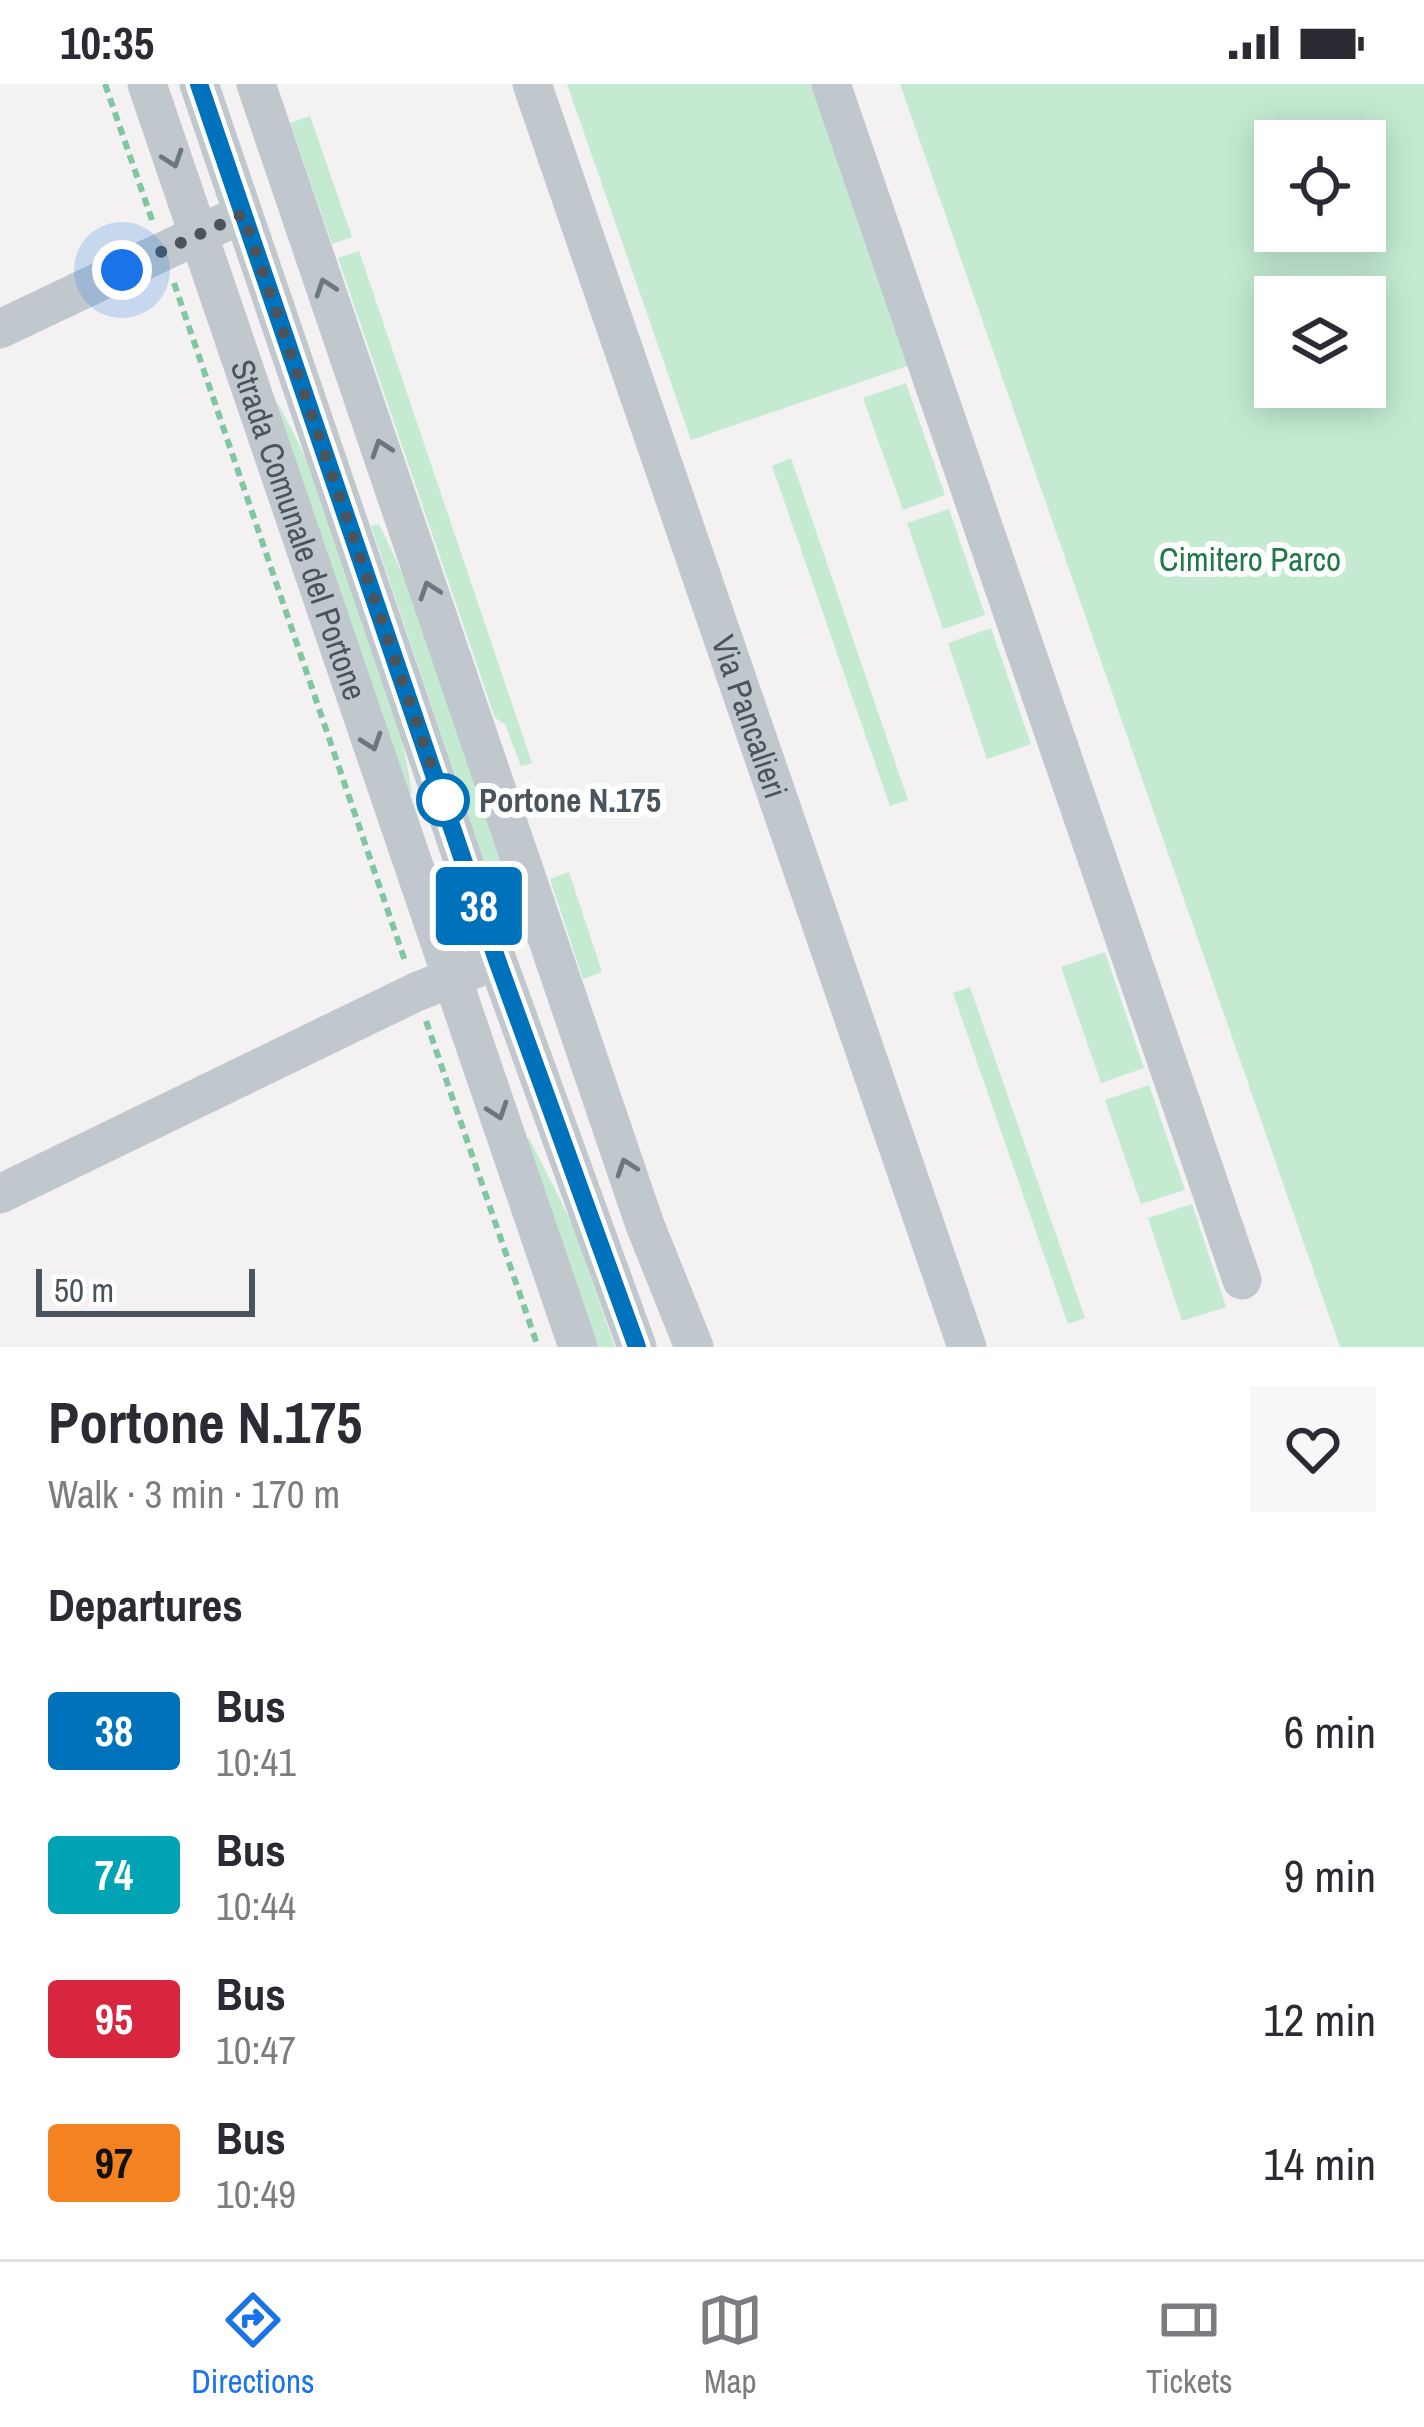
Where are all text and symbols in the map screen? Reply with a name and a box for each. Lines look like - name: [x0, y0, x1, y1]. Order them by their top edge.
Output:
- text: 10:35: [60, 12, 154, 73]
- map controls: [1254, 120, 1386, 408]
- button: locate: [1254, 120, 1386, 252]
- one-way arrow: [159, 147, 183, 168]
- your location: [92, 240, 152, 300]
- button: layers: [1254, 276, 1386, 408]
- one-way arrow: [315, 277, 339, 298]
- street label: Strada Comunale del Portone: [221, 354, 378, 706]
- one-way arrow: [370, 438, 395, 459]
- park label: Cimitero Parco: [1159, 537, 1341, 581]
- one-way arrow: [419, 580, 444, 601]
- street label: Via Pancalieri: [701, 629, 798, 804]
- one-way arrow: [358, 730, 382, 751]
- marker: Portone N.175: [418, 775, 468, 825]
- place label: Portone N.175: [479, 778, 661, 822]
- line badge: 38: [425, 867, 533, 945]
- text: 38: [460, 878, 498, 934]
- one-way arrow: [484, 1099, 508, 1120]
- one-way arrow: [615, 1157, 640, 1178]
- scale bar: [36, 1263, 255, 1316]
- text: 50 m: [54, 1268, 114, 1312]
- text: Portone N.175: [48, 1384, 362, 1461]
- button: heart: [1250, 1386, 1376, 1512]
- text: Walk · 3 min · 170 m: [48, 1468, 340, 1520]
- text: Departures: [48, 1574, 243, 1635]
- text: Bus: [216, 1675, 286, 1736]
- text: 6 min: [1284, 1701, 1376, 1762]
- text: 38: [95, 1703, 133, 1759]
- text: 10:41: [216, 1736, 296, 1788]
- text: Bus: [216, 1819, 286, 1880]
- text: 9 min: [1284, 1845, 1376, 1906]
- text: 74: [95, 1847, 133, 1903]
- text: 10:44: [216, 1880, 296, 1932]
- text: Bus: [216, 1963, 286, 2024]
- text: 12 min: [1263, 1989, 1376, 2050]
- text: 95: [95, 1991, 133, 2047]
- text: 10:47: [216, 2024, 296, 2076]
- text: Bus: [216, 2107, 286, 2168]
- text: 14 min: [1263, 2133, 1376, 2194]
- text: 97: [95, 2135, 133, 2191]
- text: 10:49: [216, 2168, 296, 2220]
- tab: Directions: [191, 2287, 315, 2403]
- tab: Map: [697, 2287, 763, 2403]
- tab: Tickets: [1146, 2287, 1233, 2403]

